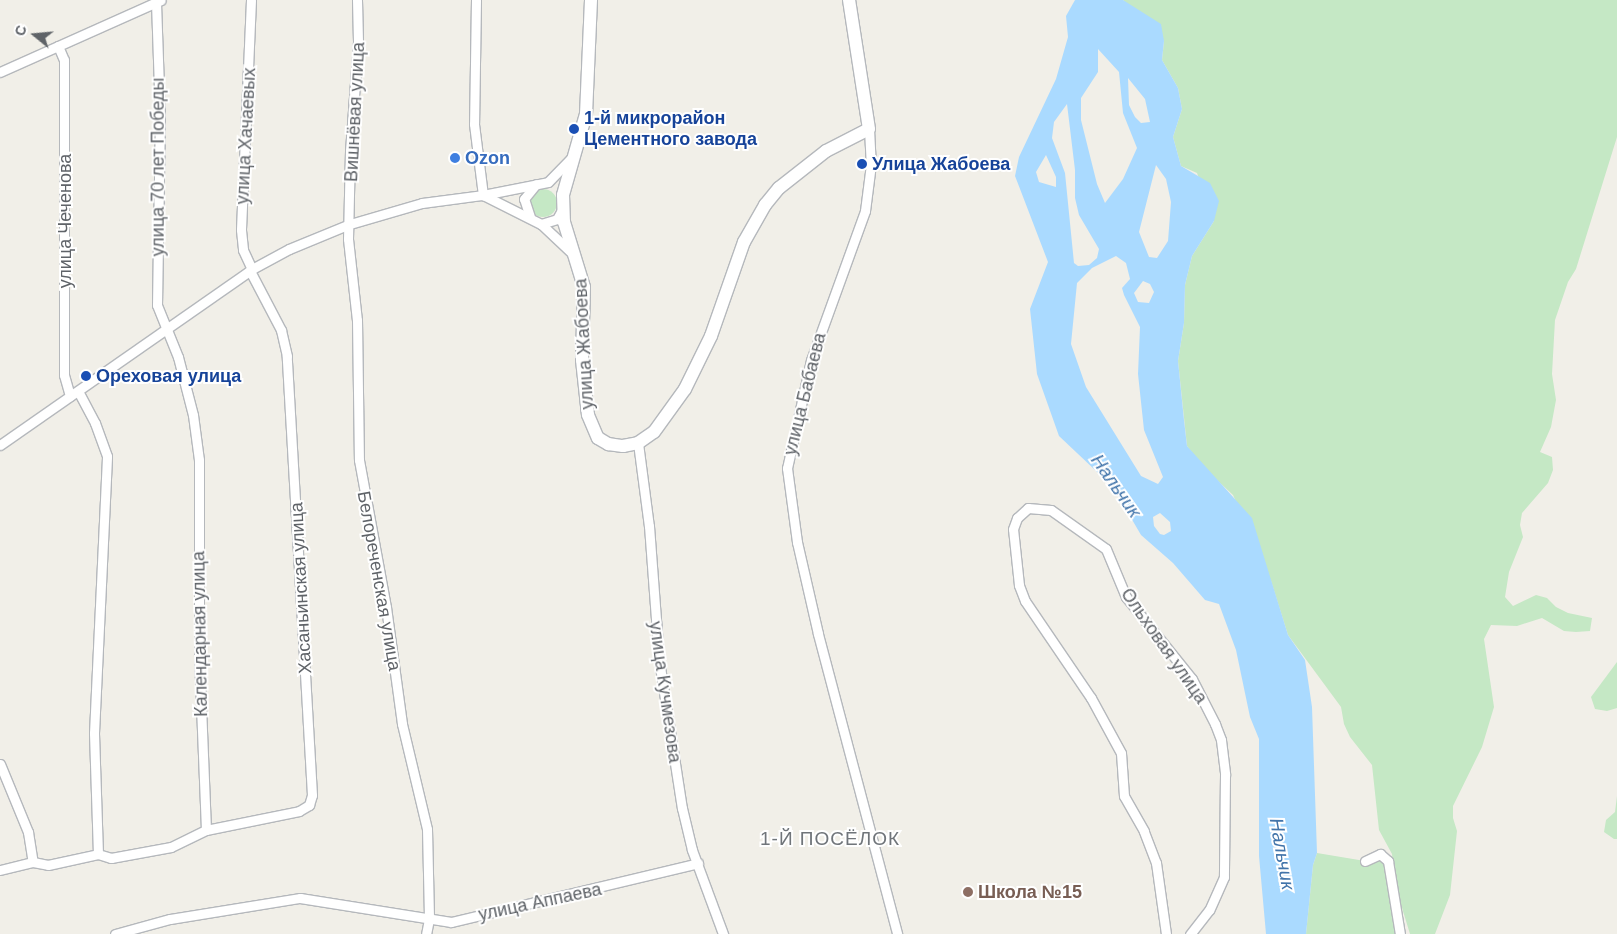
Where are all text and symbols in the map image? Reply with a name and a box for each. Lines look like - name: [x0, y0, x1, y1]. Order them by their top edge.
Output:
- north arrow: [10, 10, 60, 60]
- text: С: [12, 23, 30, 38]
- street label: Вишнёвая улица: [341, 42, 369, 182]
- street label: улица Хачаевых: [232, 67, 260, 205]
- street label: улица 70 лет Победы: [147, 78, 169, 256]
- place label: 1-й микрорайон Цементного завода: [584, 108, 757, 150]
- marker: 1-й микрорайон Цементного завода: [568, 123, 580, 135]
- place label: Ozon: [465, 147, 510, 169]
- marker: Ozon: [449, 152, 461, 164]
- place label: Улица Жабоева: [872, 153, 1010, 175]
- street label: улица Чеченова: [54, 154, 76, 288]
- marker: Улица Жабоева: [856, 158, 868, 170]
- street label: улица Жабоева: [570, 278, 598, 410]
- street label: улица Бабаева: [779, 330, 831, 458]
- place label: Ореховая улица: [96, 365, 241, 387]
- marker: Ореховая улица: [80, 370, 92, 382]
- water label: Нальчик: [1086, 450, 1146, 522]
- street label: Белореченская улица: [353, 489, 405, 673]
- street label: Хасаньинская улица: [286, 502, 316, 674]
- street label: Календарная улица: [188, 551, 212, 717]
- street label: Ольховая улица: [1116, 584, 1212, 708]
- street label: улица Кучмезова: [644, 620, 686, 764]
- water label: Нальчик: [1264, 816, 1300, 892]
- district label: 1-Й ПОСЁЛОК: [759, 828, 901, 850]
- street label: улица Аппаева: [476, 878, 604, 926]
- place label: Школа №15: [978, 881, 1082, 903]
- marker: Школа №15: [962, 886, 974, 898]

